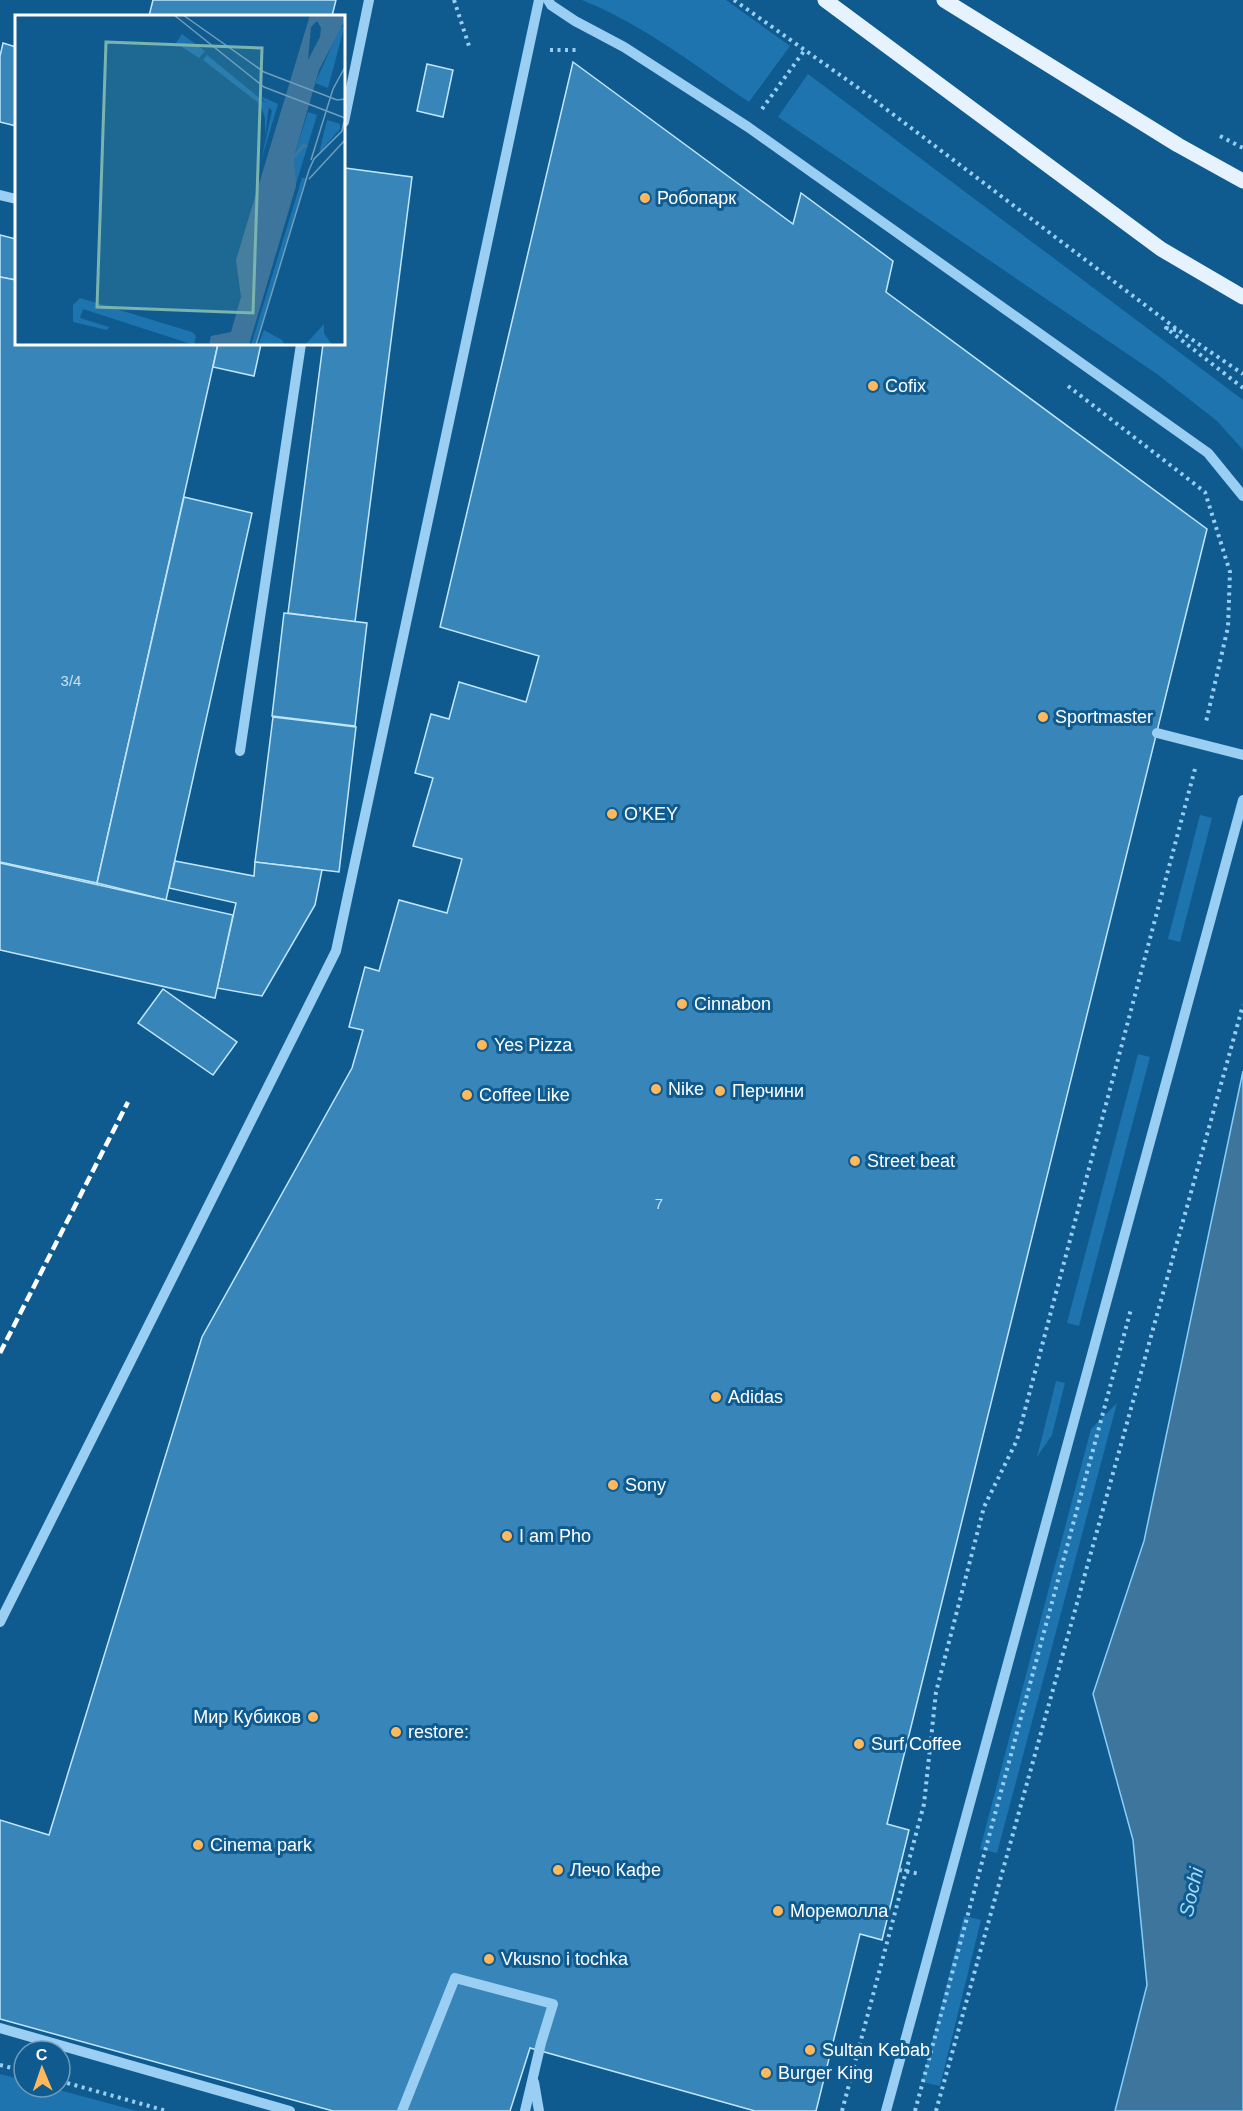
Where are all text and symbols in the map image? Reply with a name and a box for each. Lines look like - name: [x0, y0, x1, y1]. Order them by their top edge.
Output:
- inset map: [15, 15, 345, 345]
- place label: Робопарк: [657, 188, 736, 208]
- marker: Робопарк: [638, 191, 652, 205]
- place label: Cofix: [885, 376, 926, 396]
- marker: Cofix: [866, 379, 880, 393]
- house number: 3/4: [61, 672, 81, 689]
- place label: Sportmaster: [1055, 707, 1153, 727]
- marker: Sportmaster: [1036, 710, 1050, 724]
- place label: O’KEY: [624, 804, 678, 824]
- marker: O’KEY: [605, 807, 619, 821]
- place label: Cinnabon: [694, 994, 771, 1014]
- marker: Cinnabon: [675, 997, 689, 1011]
- place label: Yes Pizza: [494, 1035, 573, 1055]
- marker: Yes Pizza: [475, 1038, 489, 1052]
- place label: Nike: [668, 1079, 704, 1099]
- place label: Перчини: [732, 1081, 804, 1101]
- marker: Nike: [649, 1082, 663, 1096]
- marker: Перчини: [713, 1084, 727, 1098]
- place label: Coffee Like: [479, 1085, 570, 1105]
- marker: Coffee Like: [460, 1088, 474, 1102]
- place label: Street beat: [867, 1151, 955, 1171]
- marker: Street beat: [848, 1154, 862, 1168]
- house number: 7: [655, 1195, 663, 1212]
- place label: Adidas: [728, 1387, 783, 1407]
- marker: Adidas: [709, 1390, 723, 1404]
- place label: Sony: [625, 1475, 666, 1495]
- marker: Sony: [606, 1478, 620, 1492]
- place label: I am Pho: [519, 1526, 591, 1546]
- marker: I am Pho: [500, 1529, 514, 1543]
- place label: Мир Кубиков: [193, 1707, 301, 1727]
- marker: Мир Кубиков: [306, 1710, 320, 1724]
- place label: restore:: [408, 1722, 469, 1742]
- marker: restore:: [389, 1725, 403, 1739]
- place label: Surf Coffee: [871, 1734, 962, 1754]
- marker: Surf Coffee: [852, 1737, 866, 1751]
- place label: Cinema park: [210, 1835, 313, 1855]
- marker: Cinema park: [191, 1838, 205, 1852]
- place label: Лечо Кафе: [570, 1860, 661, 1880]
- marker: Лечо Кафе: [551, 1863, 565, 1877]
- water label: Sochi: [1175, 1865, 1207, 1919]
- place label: Моремолла: [790, 1901, 889, 1921]
- marker: Моремолла: [771, 1904, 785, 1918]
- place label: Vkusno i tochka: [501, 1949, 629, 1969]
- marker: Vkusno i tochka: [482, 1952, 496, 1966]
- north arrow: [12, 2039, 72, 2099]
- place label: Sultan Kebab: [822, 2040, 930, 2060]
- marker: Sultan Kebab: [803, 2043, 817, 2057]
- text: С: [35, 2046, 48, 2063]
- place label: Burger King: [778, 2063, 873, 2083]
- marker: Burger King: [759, 2066, 773, 2080]

